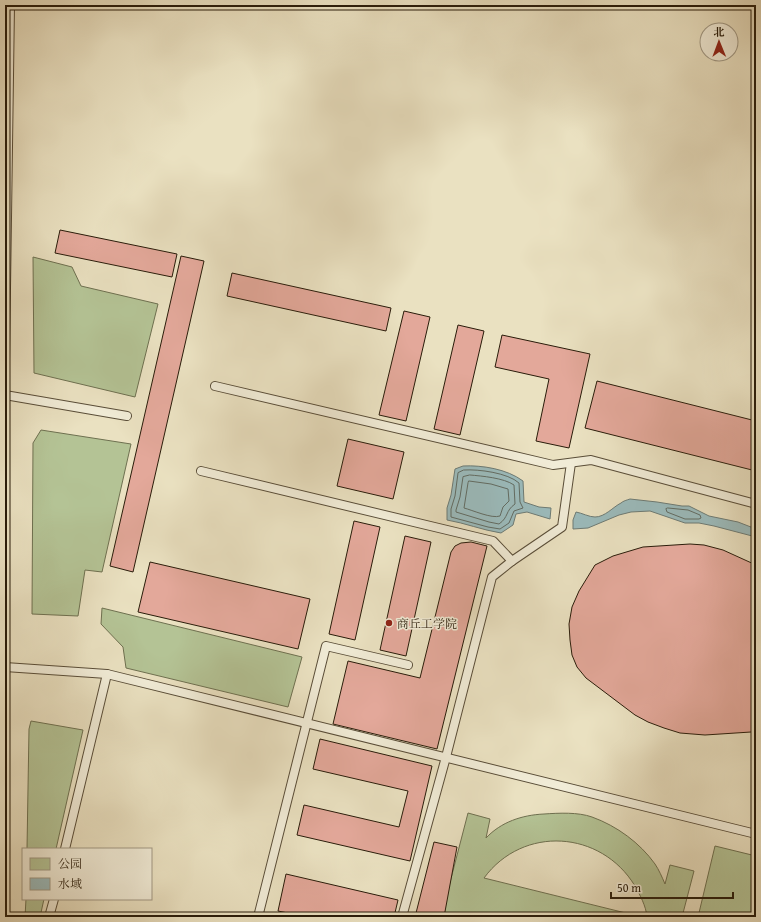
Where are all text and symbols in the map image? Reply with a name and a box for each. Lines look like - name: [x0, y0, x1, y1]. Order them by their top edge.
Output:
- north arrow: [699, 22, 739, 62]
- text: 北: [713, 24, 724, 40]
- place label: 商丘工学院: [397, 615, 457, 632]
- marker: 商丘工学院: [384, 618, 394, 628]
- legend: [22, 848, 152, 900]
- text: 公园: [58, 855, 82, 872]
- scale bar: [611, 874, 733, 900]
- text: 水域: [58, 875, 82, 892]
- text: 50 m: [617, 879, 641, 896]

